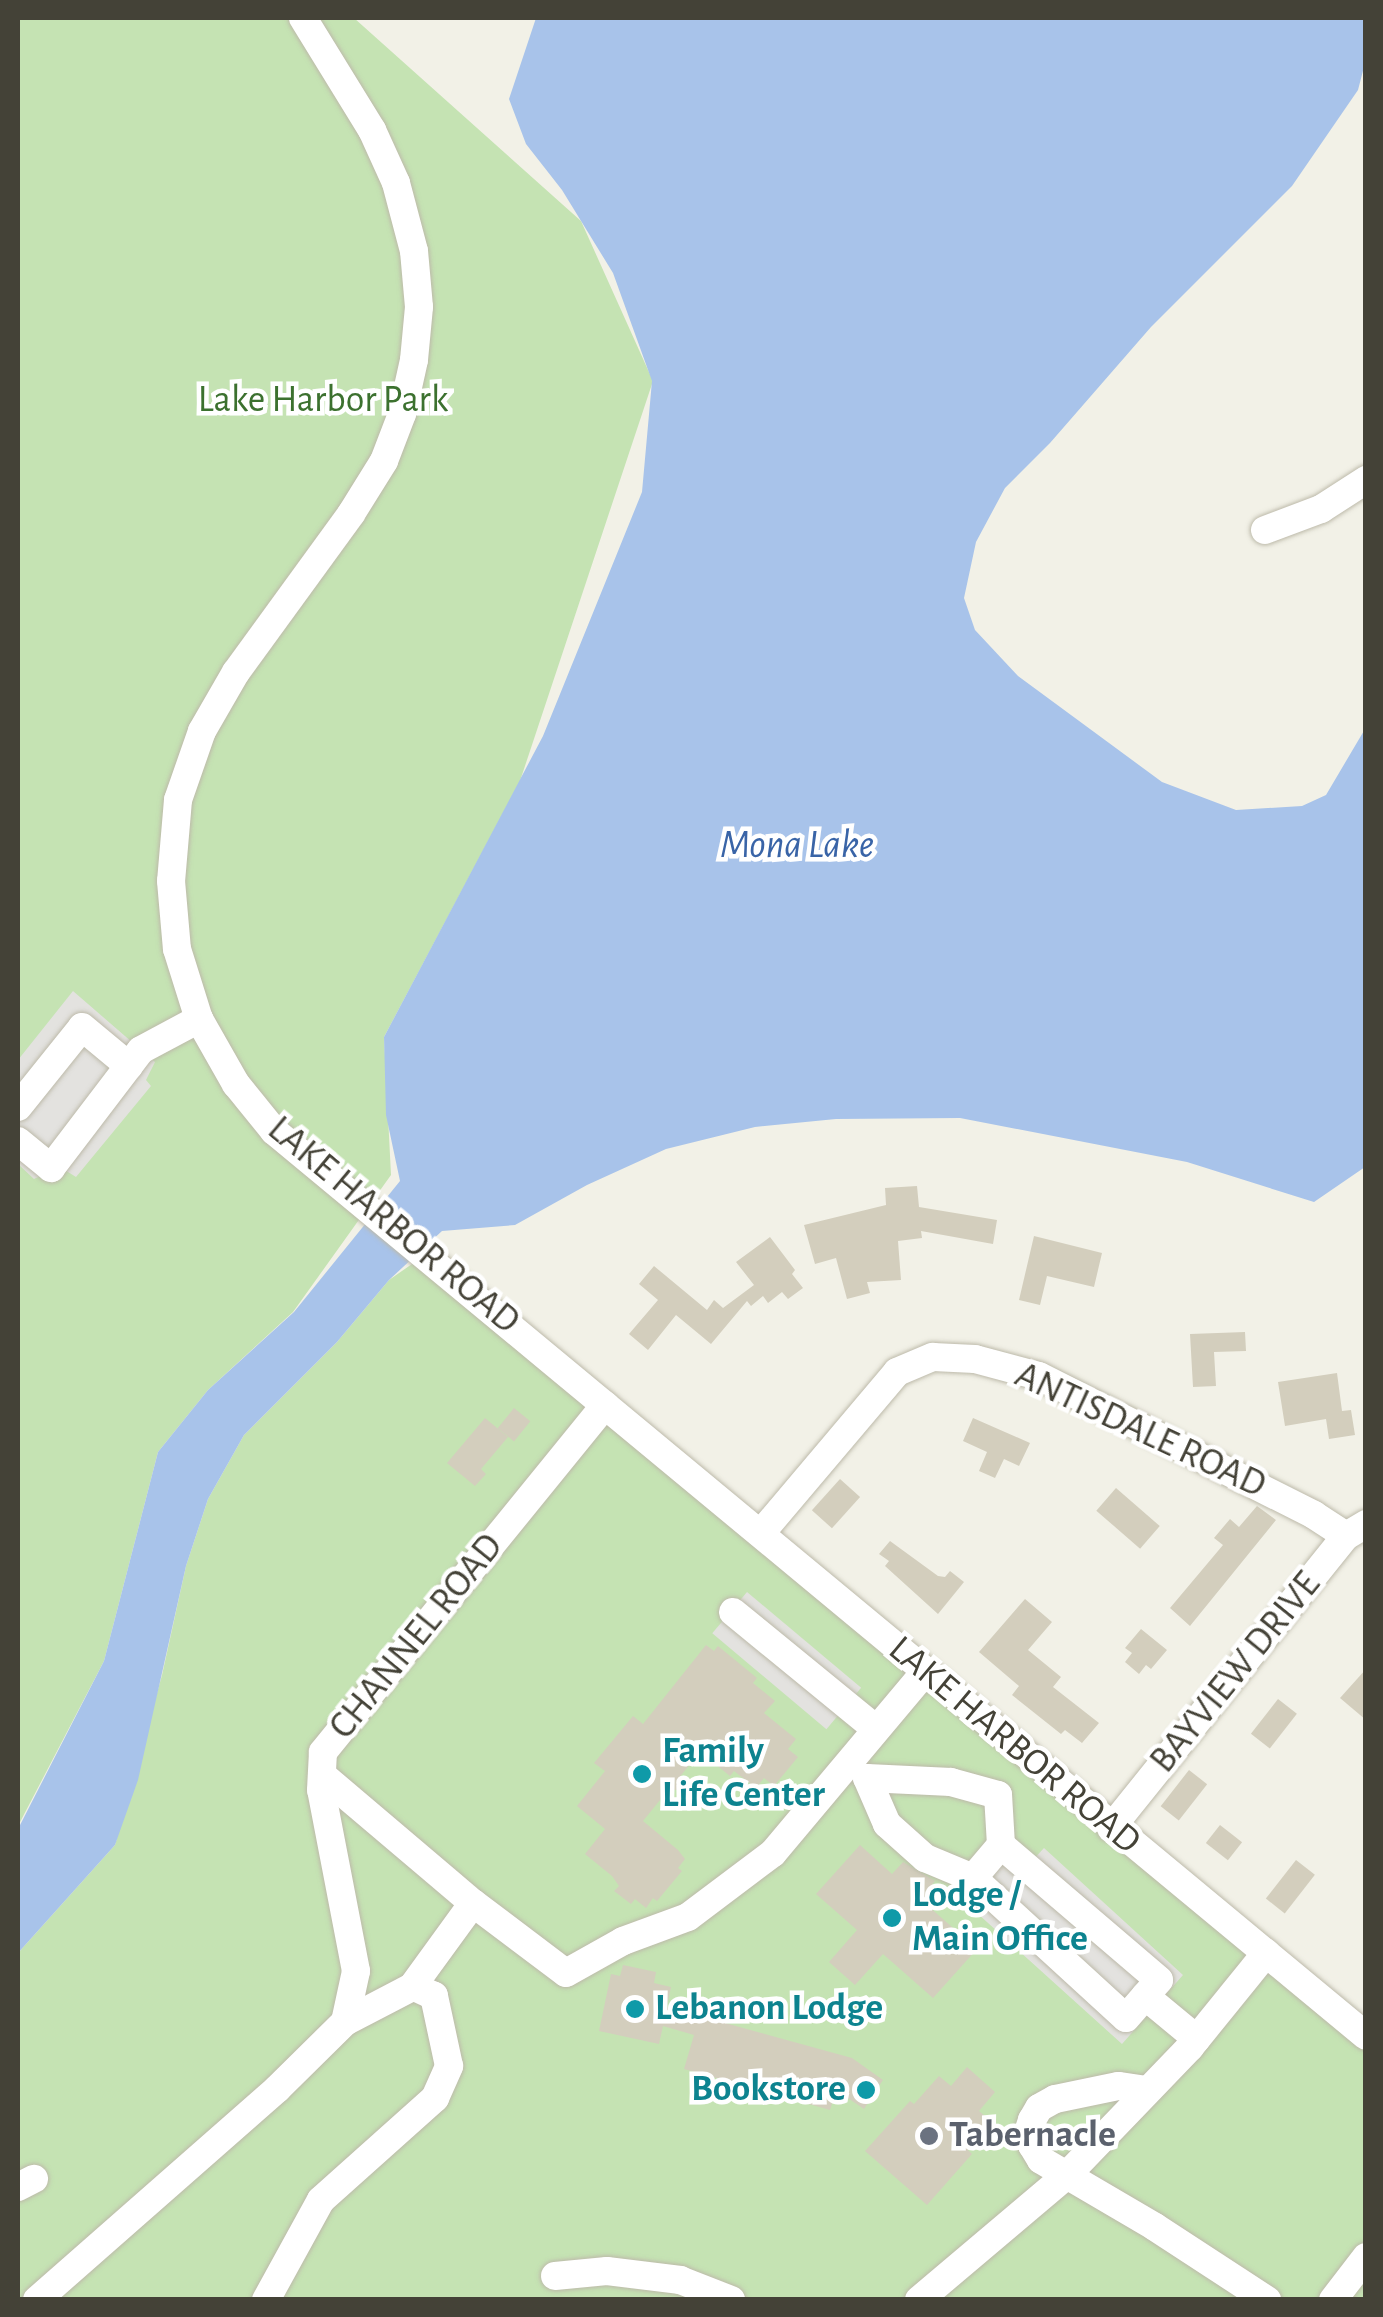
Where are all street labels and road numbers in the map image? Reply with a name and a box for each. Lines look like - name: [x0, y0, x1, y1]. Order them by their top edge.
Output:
- street label: LAKE HARBOR ROAD: [258, 1107, 528, 1345]
- street label: ANTISDALE ROAD: [1007, 1353, 1273, 1509]
- street label: CHANNEL ROAD: [320, 1525, 514, 1749]
- street label: BAYVIEW DRIVE: [1141, 1563, 1331, 1783]
- street label: LAKE HARBOR ROAD: [879, 1627, 1149, 1865]

